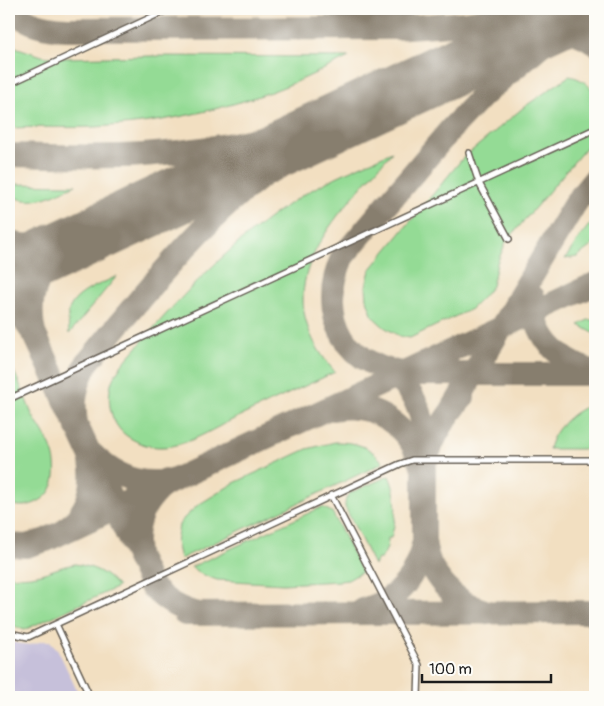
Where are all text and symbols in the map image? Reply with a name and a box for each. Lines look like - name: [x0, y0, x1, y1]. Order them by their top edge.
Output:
- scale bar: [422, 651, 550, 683]
- text: 100 m: [429, 660, 472, 679]

